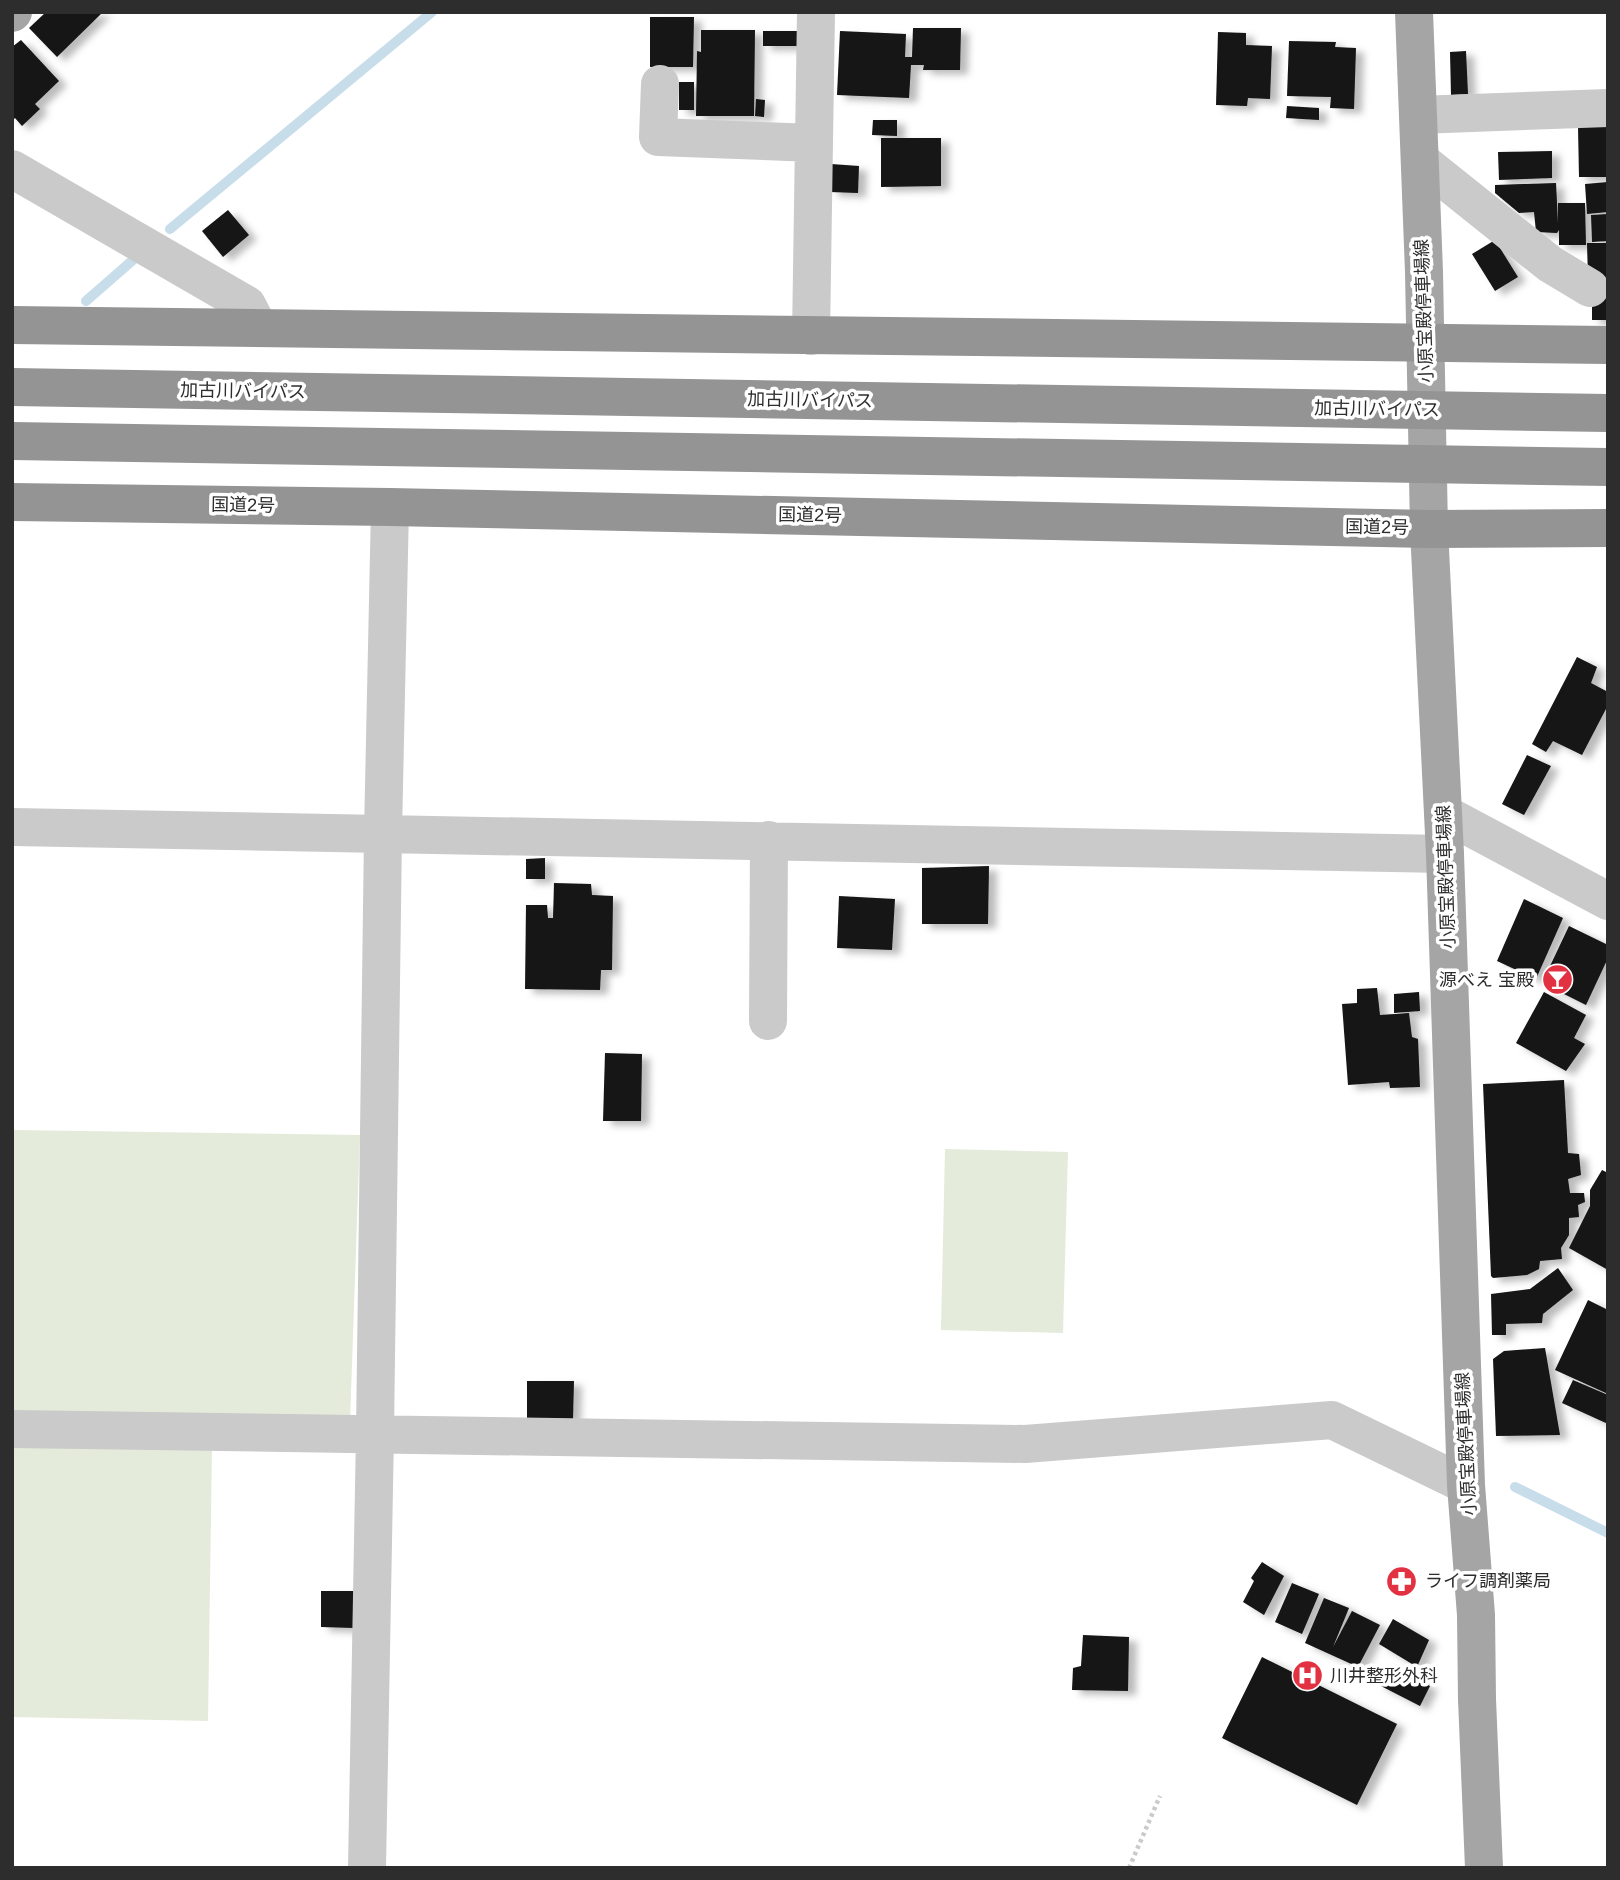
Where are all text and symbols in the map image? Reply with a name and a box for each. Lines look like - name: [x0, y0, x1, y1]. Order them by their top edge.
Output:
- street label: 小原宝殿停車場線: [1411, 239, 1437, 383]
- street label: 加古川バイパス: [180, 380, 306, 402]
- street label: 加古川バイパス: [747, 389, 873, 411]
- street label: 加古川バイパス: [1314, 398, 1440, 420]
- street label: 国道2号: [211, 494, 275, 516]
- street label: 国道2号: [778, 504, 842, 526]
- street label: 国道2号: [1345, 516, 1409, 538]
- street label: 小原宝殿停車場線: [1433, 805, 1459, 949]
- bar icon: 源べえ 宝殿: [1540, 963, 1574, 997]
- place label: 源べえ 宝殿: [1439, 970, 1534, 990]
- street label: 小原宝殿停車場線: [1452, 1372, 1480, 1516]
- pharmacy icon: ライフ調剤薬局: [1385, 1564, 1419, 1598]
- place label: ライフ調剤薬局: [1425, 1571, 1551, 1591]
- hospital icon: 川井整形外科: [1290, 1659, 1324, 1693]
- place label: 川井整形外科: [1330, 1666, 1438, 1686]

